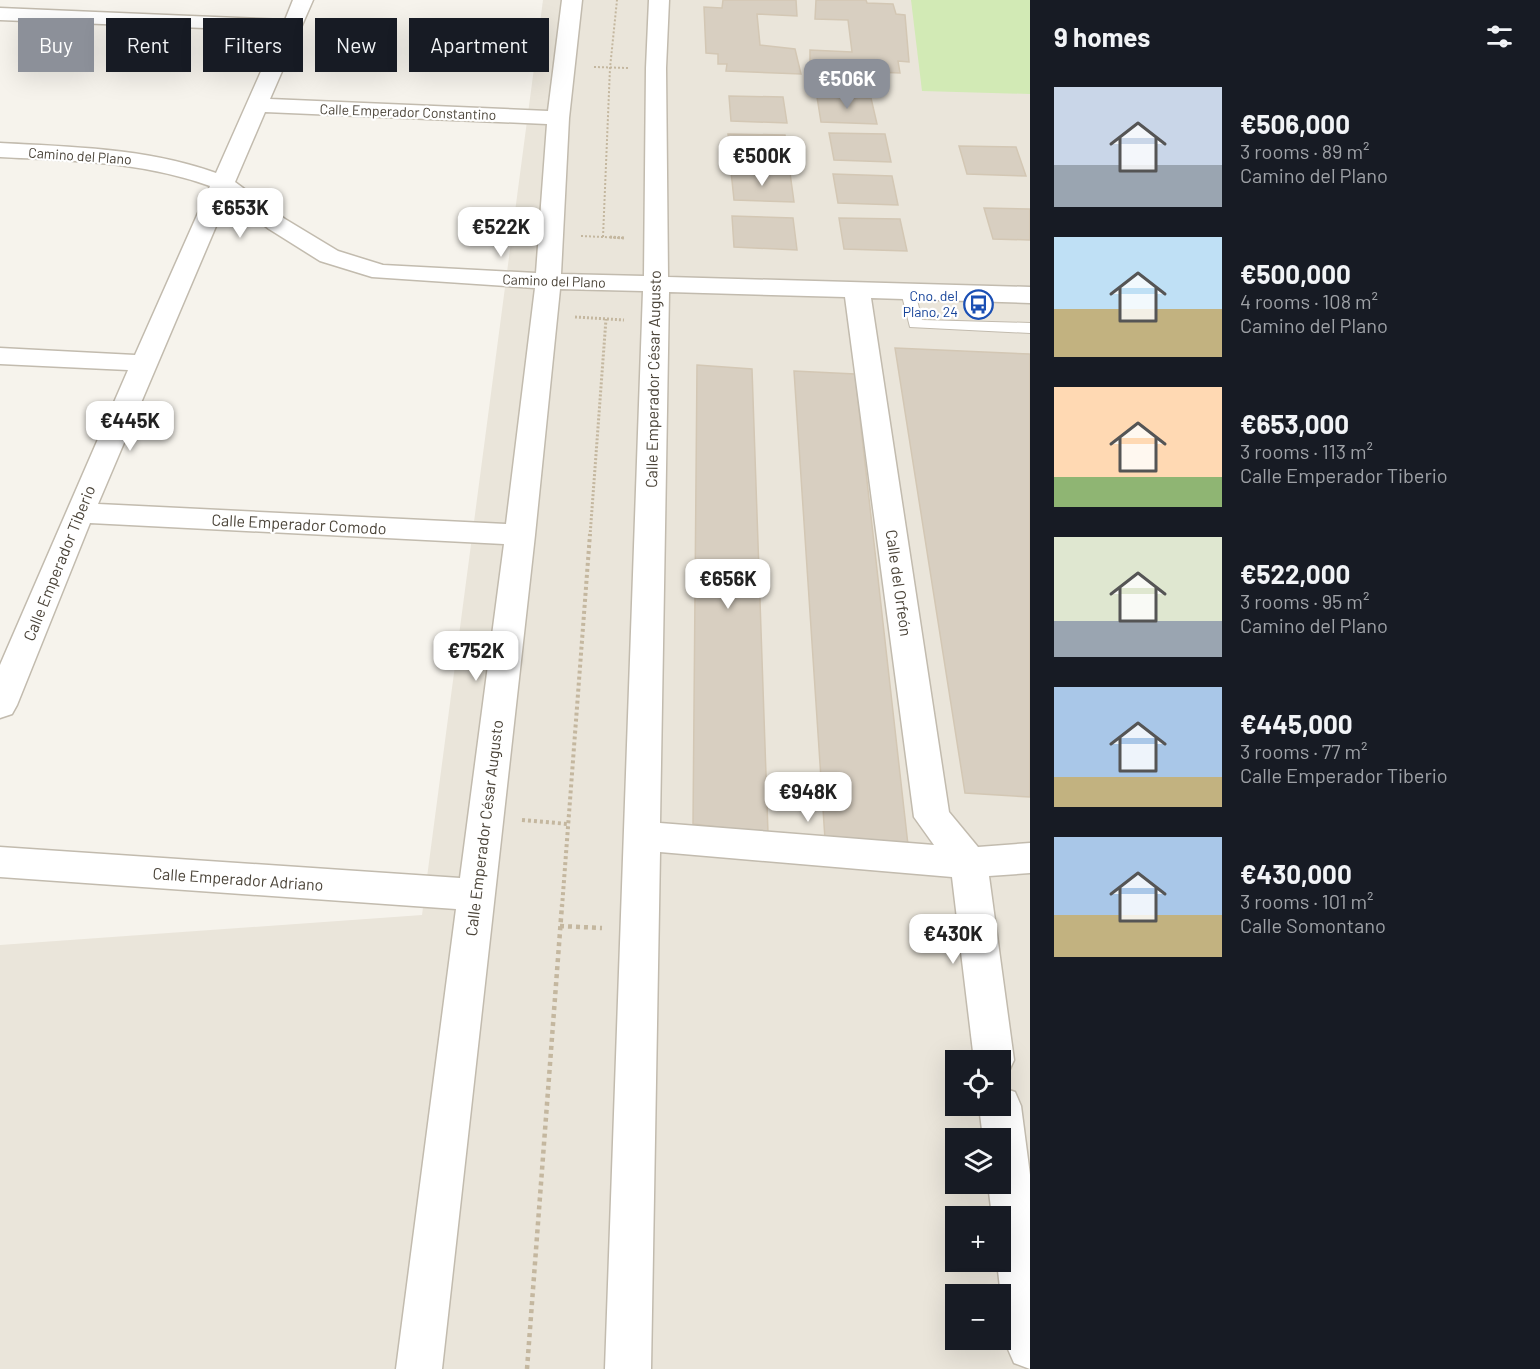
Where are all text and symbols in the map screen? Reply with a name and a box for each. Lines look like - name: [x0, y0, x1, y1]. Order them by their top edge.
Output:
- chip: Buy: [18, 18, 94, 72]
- chip: Rent: [106, 18, 191, 72]
- chip: Filters: [203, 18, 303, 72]
- chip: New: [315, 18, 397, 72]
- chip: Apartment: [409, 18, 549, 72]
- icon: filters: [1483, 20, 1516, 53]
- text: 9 homes: [1054, 21, 1150, 52]
- pin: €506K: [805, 59, 889, 110]
- text: €506K: [818, 66, 876, 90]
- street label: Calle Emperador Constantino: [319, 100, 497, 123]
- text: €506,000: [1240, 108, 1350, 139]
- icon: home: [1102, 111, 1174, 183]
- pin: €500K: [720, 136, 804, 187]
- text: 3 rooms · 89 m²: [1240, 139, 1370, 163]
- street label: Camino del Plano: [28, 143, 132, 168]
- text: €500K: [733, 143, 791, 167]
- text: Camino del Plano: [1240, 163, 1388, 187]
- pin: €653K: [198, 188, 282, 239]
- text: €653K: [211, 195, 269, 219]
- pin: €522K: [459, 207, 543, 258]
- text: €522K: [472, 214, 530, 238]
- text: €500,000: [1240, 258, 1351, 289]
- icon: home: [1102, 261, 1174, 333]
- street label: Camino del Plano: [502, 270, 606, 291]
- street label: Calle Emperador César Augusto: [641, 270, 664, 488]
- place label: Cno. del Plano, 24: [903, 287, 958, 320]
- bus stop icon: Cno. del Plano, 24: [963, 288, 995, 320]
- text: 4 rooms · 108 m²: [1240, 289, 1378, 313]
- text: Camino del Plano: [1240, 313, 1388, 337]
- pin: €445K: [88, 401, 172, 452]
- text: €445K: [100, 408, 160, 432]
- text: €653,000: [1240, 408, 1349, 439]
- icon: home: [1102, 411, 1174, 483]
- text: 3 rooms · 113 m²: [1240, 439, 1373, 463]
- text: Calle Emperador Tiberio: [1240, 463, 1448, 487]
- street label: Calle Emperador Tiberio: [19, 482, 98, 643]
- street label: Calle Emperador Comodo: [211, 509, 387, 538]
- street label: Calle del Orfeón: [883, 528, 916, 638]
- text: €522,000: [1240, 558, 1350, 589]
- pin: €656K: [686, 559, 770, 610]
- icon: home: [1102, 561, 1174, 633]
- text: €656K: [699, 566, 757, 590]
- text: 3 rooms · 95 m²: [1240, 589, 1369, 613]
- text: Camino del Plano: [1240, 613, 1388, 637]
- pin: €752K: [434, 631, 518, 682]
- text: €752K: [447, 638, 505, 662]
- text: €445,000: [1240, 708, 1353, 739]
- icon: home: [1102, 711, 1174, 783]
- street label: Calle Emperador César Augusto: [461, 719, 506, 937]
- text: 3 rooms · 77 m²: [1240, 739, 1368, 763]
- text: Calle Emperador Tiberio: [1240, 763, 1448, 787]
- pin: €948K: [766, 772, 850, 823]
- text: €948K: [779, 779, 837, 803]
- text: €430,000: [1240, 858, 1352, 889]
- icon: home: [1102, 861, 1174, 933]
- street label: Calle Emperador Adriano: [152, 863, 324, 894]
- text: 3 rooms · 101 m²: [1240, 889, 1373, 913]
- text: Calle Somontano: [1240, 913, 1386, 937]
- pin: €430K: [911, 914, 995, 965]
- text: €430K: [923, 921, 983, 945]
- map controls: [945, 1050, 1011, 1350]
- button: locate: [945, 1050, 1011, 1116]
- button: layers: [945, 1128, 1011, 1194]
- button: +: [945, 1206, 1011, 1272]
- button: −: [945, 1284, 1011, 1350]

